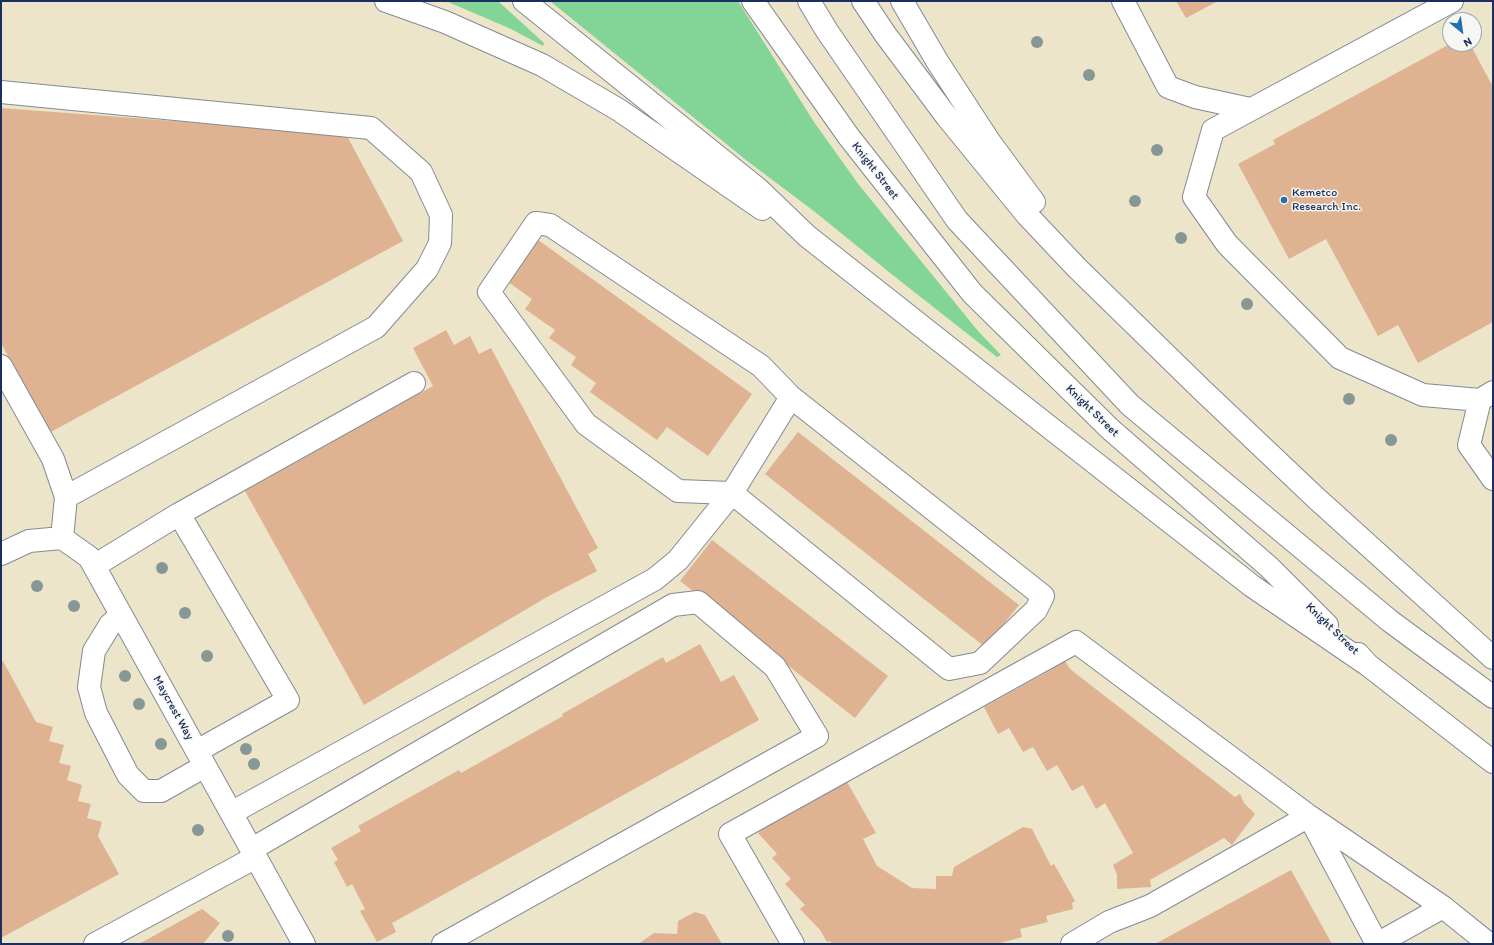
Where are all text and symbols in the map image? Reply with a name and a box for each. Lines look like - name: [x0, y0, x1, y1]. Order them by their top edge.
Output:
- north arrow: [1442, 12, 1482, 52]
- text: N: [1461, 35, 1474, 50]
- street label: Knight Street: [848, 139, 902, 203]
- place label: Kemetco Research Inc.: [1292, 186, 1361, 214]
- marker: Kemetco Research Inc.: [1279, 195, 1289, 205]
- street label: Knight Street: [1062, 382, 1122, 440]
- street label: Knight Street: [1302, 600, 1362, 658]
- street label: Maycrest Way: [149, 673, 197, 743]

